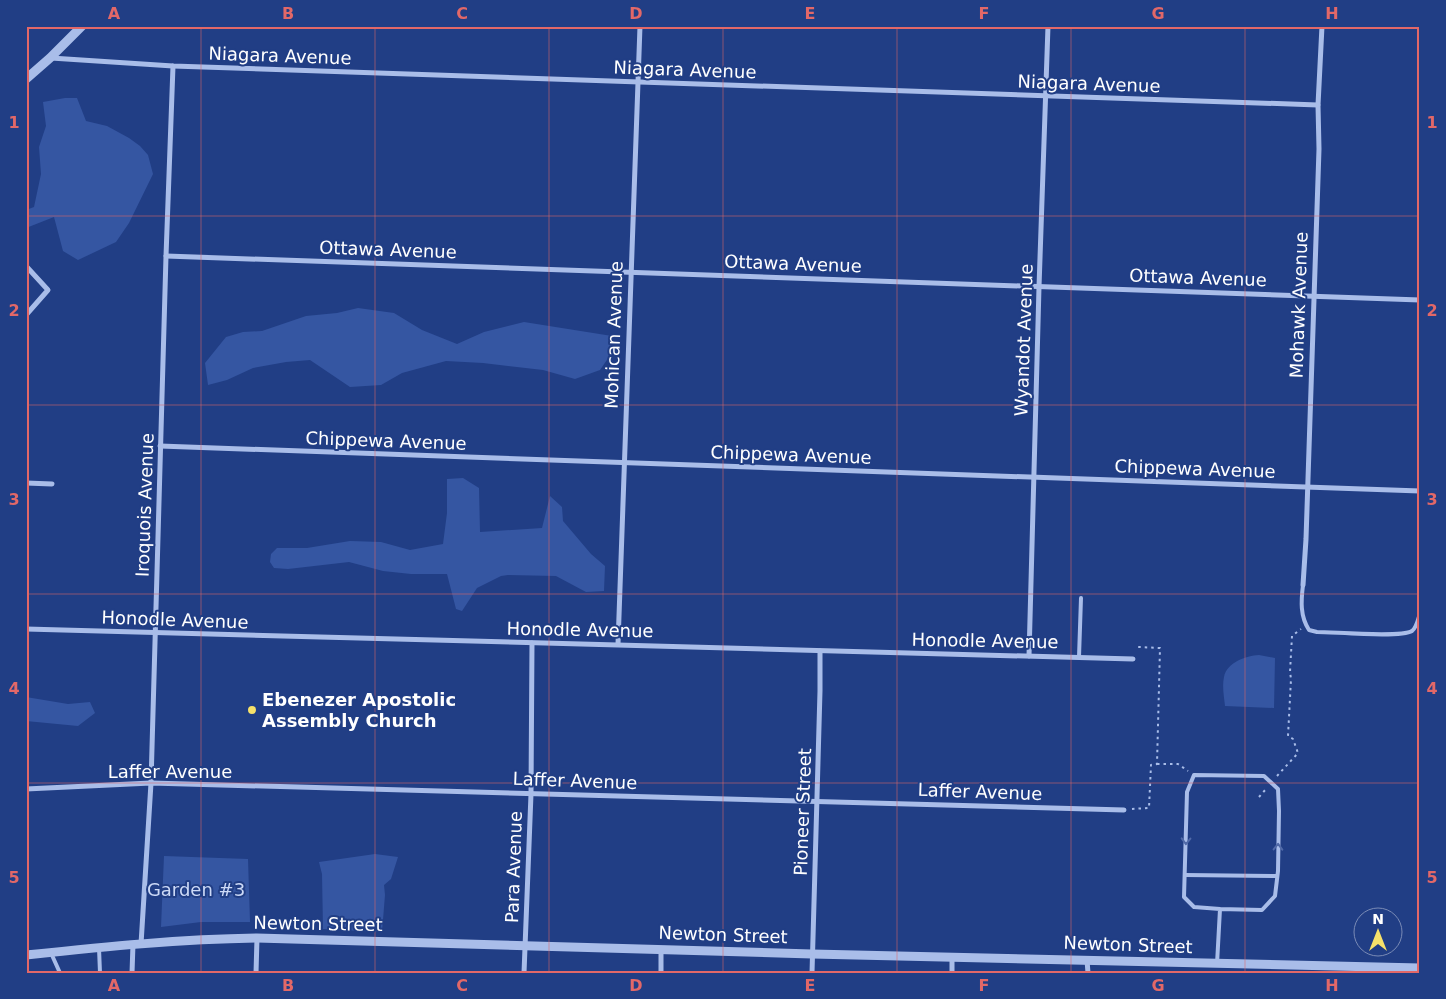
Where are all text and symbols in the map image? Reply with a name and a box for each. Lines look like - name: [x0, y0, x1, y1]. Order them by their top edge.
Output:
- text: A: [108, 4, 121, 23]
- text: B: [282, 4, 294, 23]
- text: C: [456, 4, 468, 23]
- text: D: [629, 4, 643, 23]
- text: E: [805, 4, 815, 23]
- text: F: [979, 4, 989, 23]
- text: G: [1151, 4, 1165, 23]
- text: H: [1325, 4, 1339, 23]
- street label: Niagara Avenue: [208, 43, 352, 68]
- street label: Niagara Avenue: [613, 57, 757, 82]
- street label: Niagara Avenue: [1017, 71, 1161, 96]
- text: 1: [8, 113, 20, 132]
- text: 1: [1426, 113, 1438, 132]
- street label: Mohawk Avenue: [1285, 231, 1312, 379]
- street label: Ottawa Avenue: [319, 237, 457, 262]
- street label: Ottawa Avenue: [724, 251, 862, 276]
- street label: Mohican Avenue: [600, 261, 627, 409]
- street label: Wyandot Avenue: [1010, 263, 1037, 417]
- street label: Ottawa Avenue: [1129, 265, 1267, 290]
- text: 2: [8, 301, 20, 320]
- text: 2: [1426, 301, 1438, 320]
- street label: Chippewa Avenue: [305, 427, 467, 454]
- street label: Iroquois Avenue: [131, 433, 158, 577]
- street label: Chippewa Avenue: [710, 441, 872, 468]
- street label: Chippewa Avenue: [1114, 455, 1276, 482]
- text: 3: [8, 490, 20, 509]
- text: 3: [1426, 490, 1438, 509]
- street label: Honodle Avenue: [101, 606, 249, 633]
- street label: Honodle Avenue: [506, 618, 654, 641]
- street label: Honodle Avenue: [911, 629, 1059, 652]
- text: 4: [8, 679, 20, 698]
- text: 4: [1426, 679, 1438, 698]
- place label: Ebenezer Apostolic Assembly Church: [262, 689, 456, 731]
- marker: Ebenezer Apostolic Assembly Church: [246, 704, 258, 716]
- street label: Pioneer Street: [790, 748, 815, 876]
- street label: Laffer Avenue: [108, 761, 232, 782]
- street label: Laffer Avenue: [512, 768, 638, 793]
- street label: Laffer Avenue: [917, 779, 1043, 804]
- street label: Para Avenue: [501, 811, 526, 923]
- one-way arrow: [1180, 837, 1191, 845]
- one-way arrow: [1273, 843, 1284, 851]
- text: 5: [8, 868, 20, 887]
- text: 5: [1426, 868, 1438, 887]
- park label: Garden #3: [147, 879, 245, 900]
- north arrow: [1354, 906, 1404, 956]
- text: N: [1372, 911, 1384, 927]
- street label: Newton Street: [253, 912, 383, 935]
- street label: Newton Street: [658, 922, 788, 947]
- street label: Newton Street: [1063, 932, 1193, 957]
- text: A: [108, 976, 121, 995]
- text: B: [282, 976, 294, 995]
- text: C: [456, 976, 468, 995]
- text: D: [629, 976, 643, 995]
- text: E: [805, 976, 815, 995]
- text: F: [979, 976, 989, 995]
- text: G: [1151, 976, 1165, 995]
- text: H: [1325, 976, 1339, 995]

